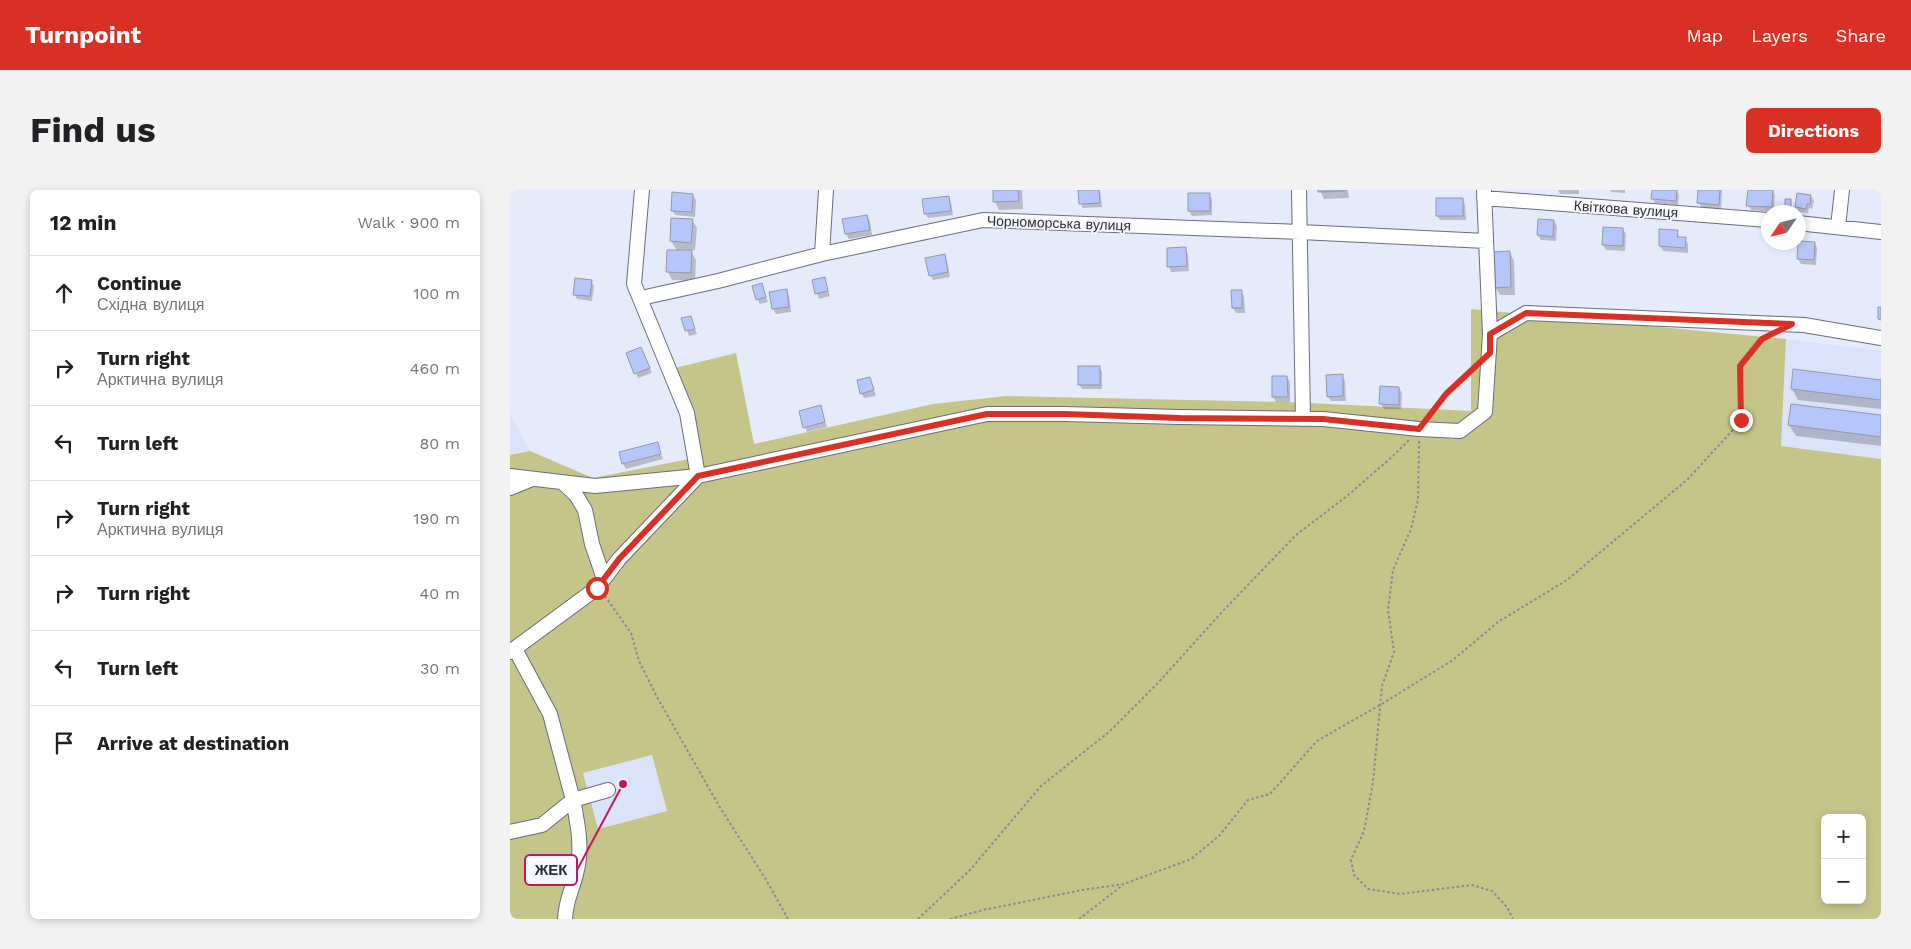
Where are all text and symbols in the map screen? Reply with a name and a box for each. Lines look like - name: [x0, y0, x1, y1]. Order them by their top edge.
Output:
- text: Turnpoint: [25, 21, 141, 49]
- text: Map: [1686, 25, 1723, 46]
- text: Layers: [1751, 25, 1808, 46]
- text: Share: [1836, 25, 1886, 46]
- button: Directions: [1746, 108, 1881, 153]
- text: Find us: [30, 109, 156, 151]
- street label: Квіткова вулиця: [1573, 197, 1679, 221]
- north arrow: [1761, 205, 1806, 250]
- text: 12 min: [50, 210, 116, 235]
- street label: Чорноморська вулиця: [987, 212, 1131, 234]
- text: Walk · 900 m: [358, 213, 460, 232]
- text: Continue: [97, 272, 181, 295]
- icon: ahead: [50, 279, 78, 307]
- text: 100 m: [413, 284, 460, 303]
- text: Східна вулиця: [97, 295, 205, 314]
- text: Turn right: [97, 347, 190, 370]
- icon: right: [50, 354, 78, 382]
- text: 460 m: [410, 359, 460, 378]
- text: Арктична вулиця: [97, 370, 223, 389]
- route end: [1730, 409, 1753, 432]
- icon: left: [50, 429, 78, 457]
- text: Turn left: [97, 432, 178, 455]
- text: 80 m: [419, 434, 460, 453]
- text: Turn right: [97, 497, 190, 520]
- icon: right: [50, 504, 78, 532]
- text: 190 m: [413, 509, 460, 528]
- text: Арктична вулиця: [97, 520, 223, 539]
- route start: [586, 577, 609, 600]
- icon: right: [50, 579, 78, 607]
- text: Turn right: [97, 582, 190, 605]
- text: 40 m: [420, 584, 460, 603]
- icon: left: [50, 654, 78, 682]
- text: Turn left: [97, 657, 178, 680]
- text: 30 m: [420, 659, 460, 678]
- icon: arrive: [50, 729, 78, 757]
- text: Arrive at destination: [97, 732, 289, 755]
- map controls: [1821, 814, 1866, 904]
- button: +: [1821, 814, 1866, 859]
- callout: ЖЕК: [525, 855, 577, 885]
- button: −: [1821, 859, 1866, 904]
- text: ЖЕК: [534, 861, 568, 879]

